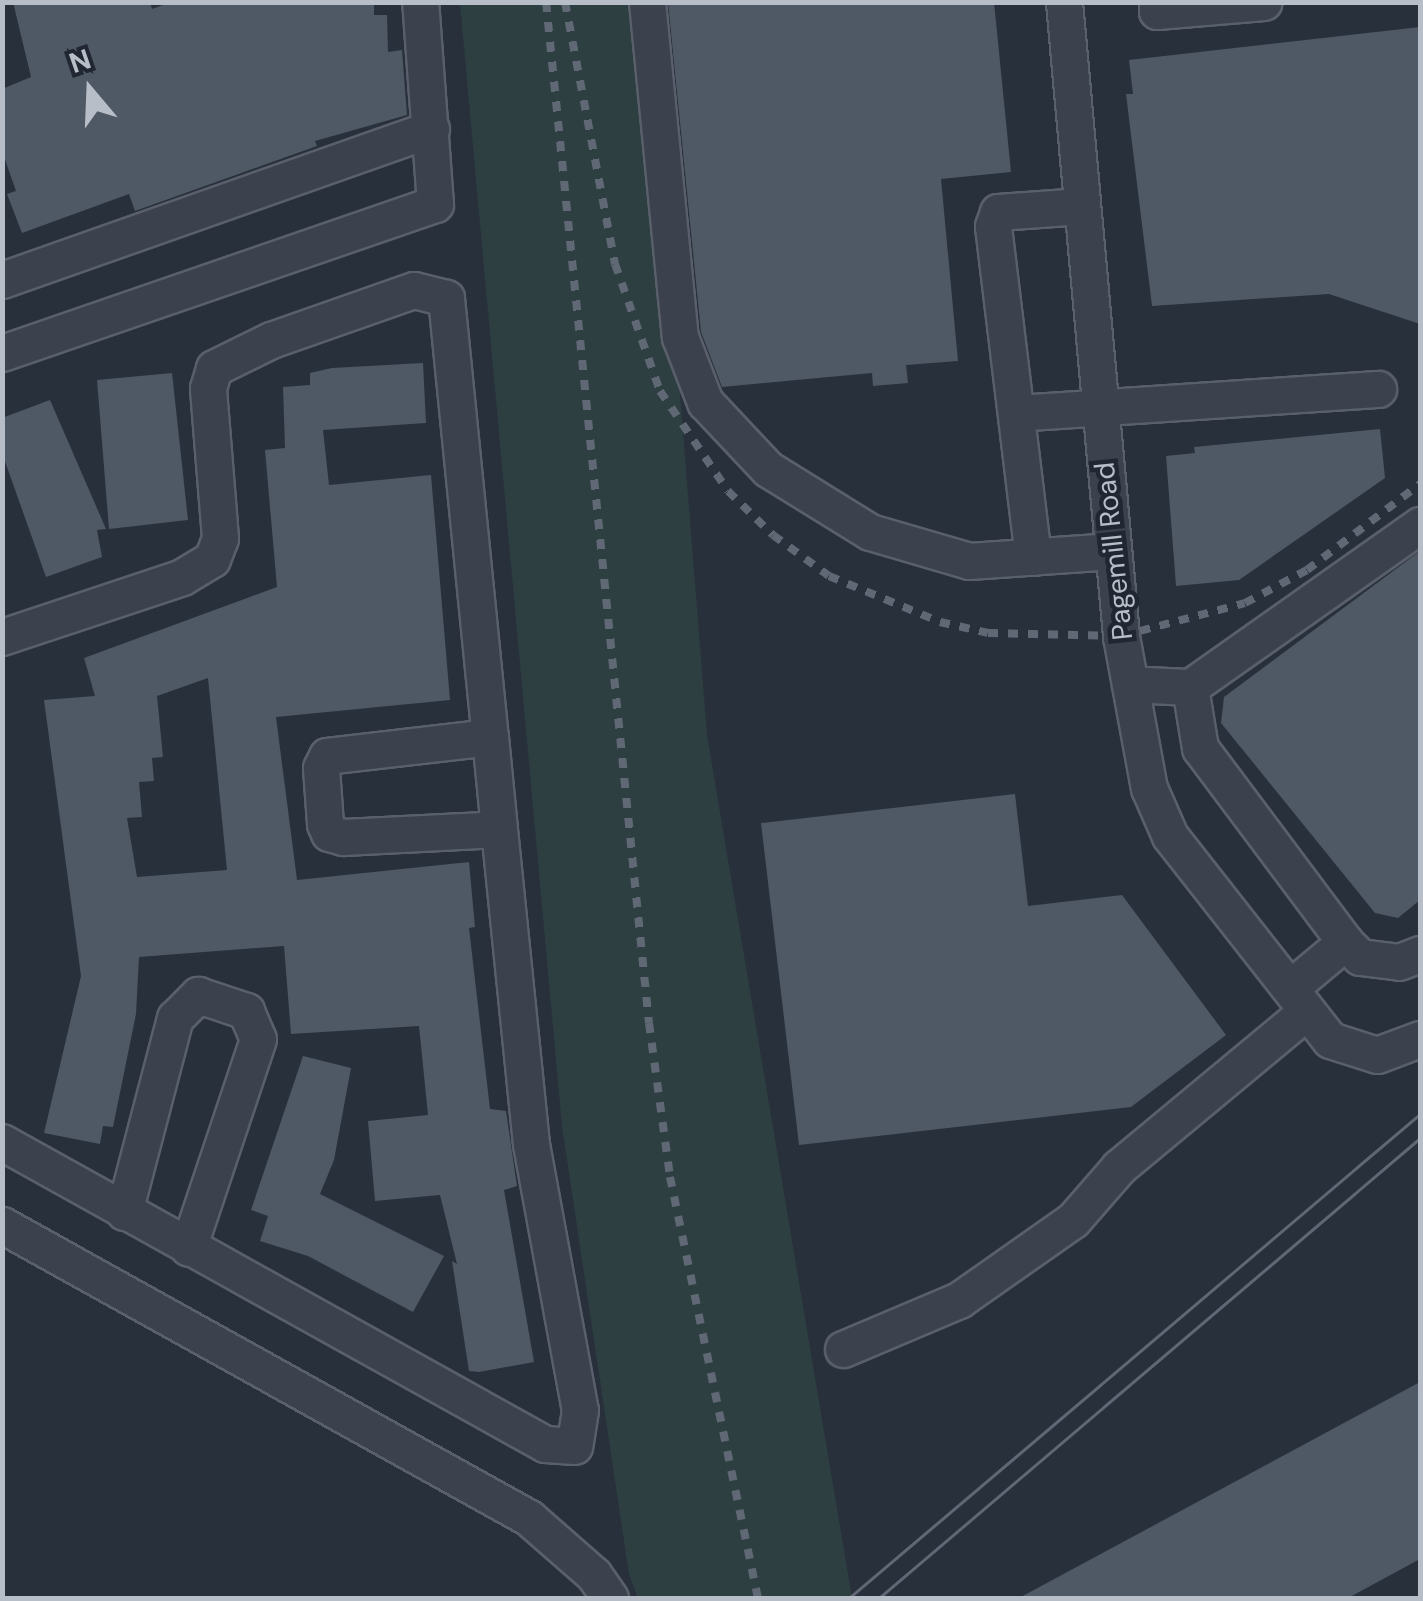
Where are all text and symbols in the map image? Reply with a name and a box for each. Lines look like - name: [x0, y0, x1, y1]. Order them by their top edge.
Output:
- north arrow: [40, 40, 140, 140]
- text: N: [64, 40, 96, 82]
- street label: Pagemill Road: [1088, 460, 1140, 642]

